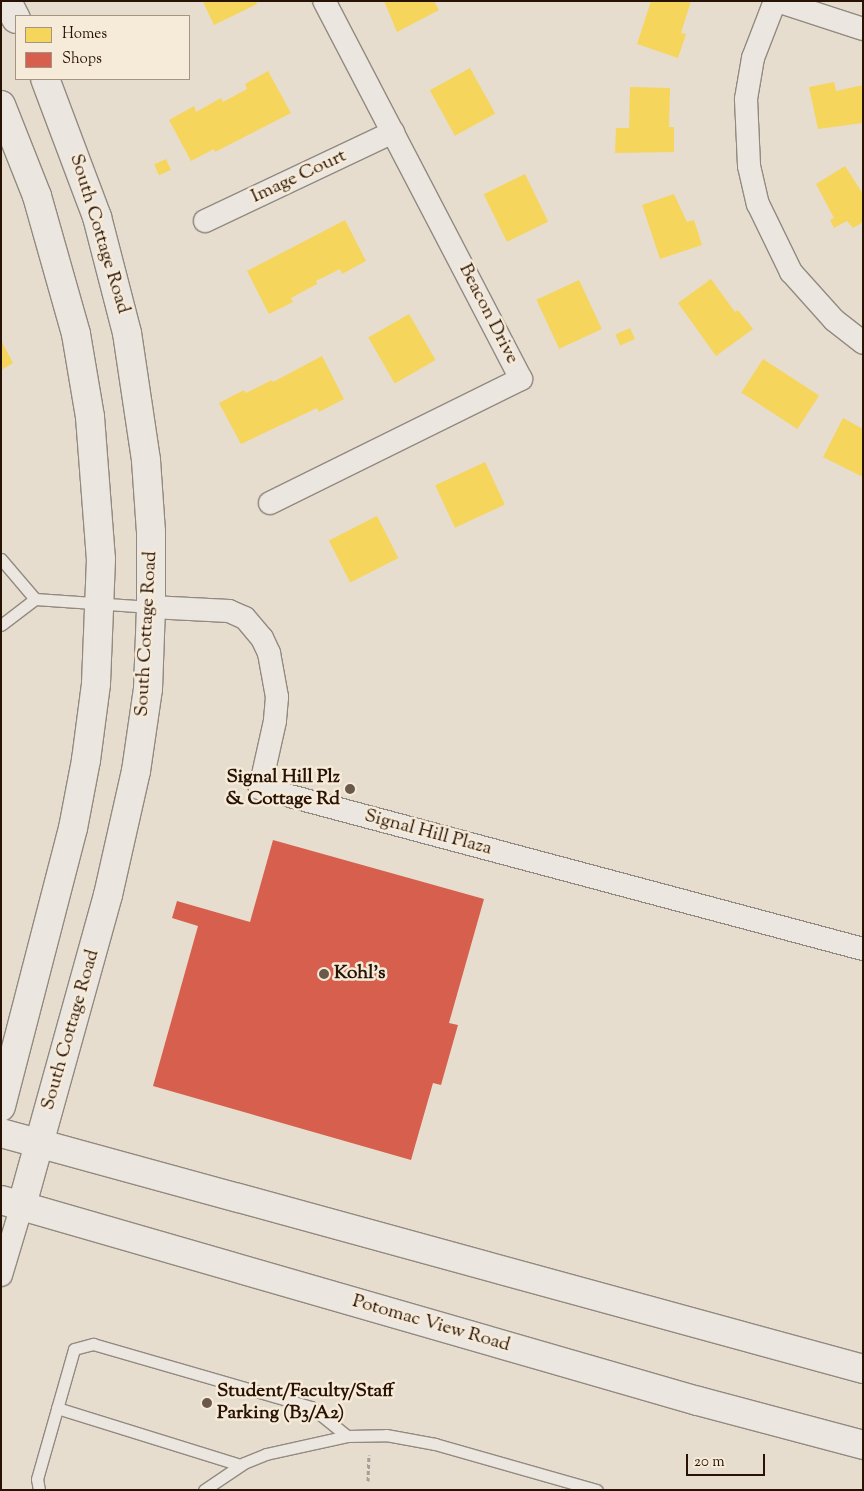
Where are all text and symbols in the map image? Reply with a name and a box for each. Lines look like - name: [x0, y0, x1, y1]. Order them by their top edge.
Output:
- legend: [15, 15, 190, 80]
- text: Homes: [62, 24, 107, 45]
- text: Shops: [62, 49, 102, 70]
- street label: Image Court: [248, 145, 350, 209]
- street label: South Cottage Road: [64, 151, 134, 317]
- street label: Beacon Drive: [453, 260, 523, 368]
- street label: South Cottage Road: [131, 551, 163, 717]
- place label: Signal Hill Plz & Cottage Rd: [225, 767, 340, 811]
- marker: Signal Hill Plz & Cottage Rd: [344, 783, 356, 795]
- street label: Signal Hill Plaza: [362, 805, 494, 861]
- street label: South Cottage Road: [37, 947, 105, 1113]
- place label: Kohl's: [334, 963, 385, 985]
- marker: Kohl's: [318, 968, 330, 980]
- street label: Potomac View Road: [350, 1291, 512, 1357]
- place label: Student/Faculty/Staff Parking (B3/A2): [217, 1381, 394, 1425]
- marker: Student/Faculty/Staff Parking (B3/A2): [201, 1397, 213, 1409]
- scale bar: [689, 1444, 768, 1476]
- text: 20 m: [694, 1452, 725, 1473]

